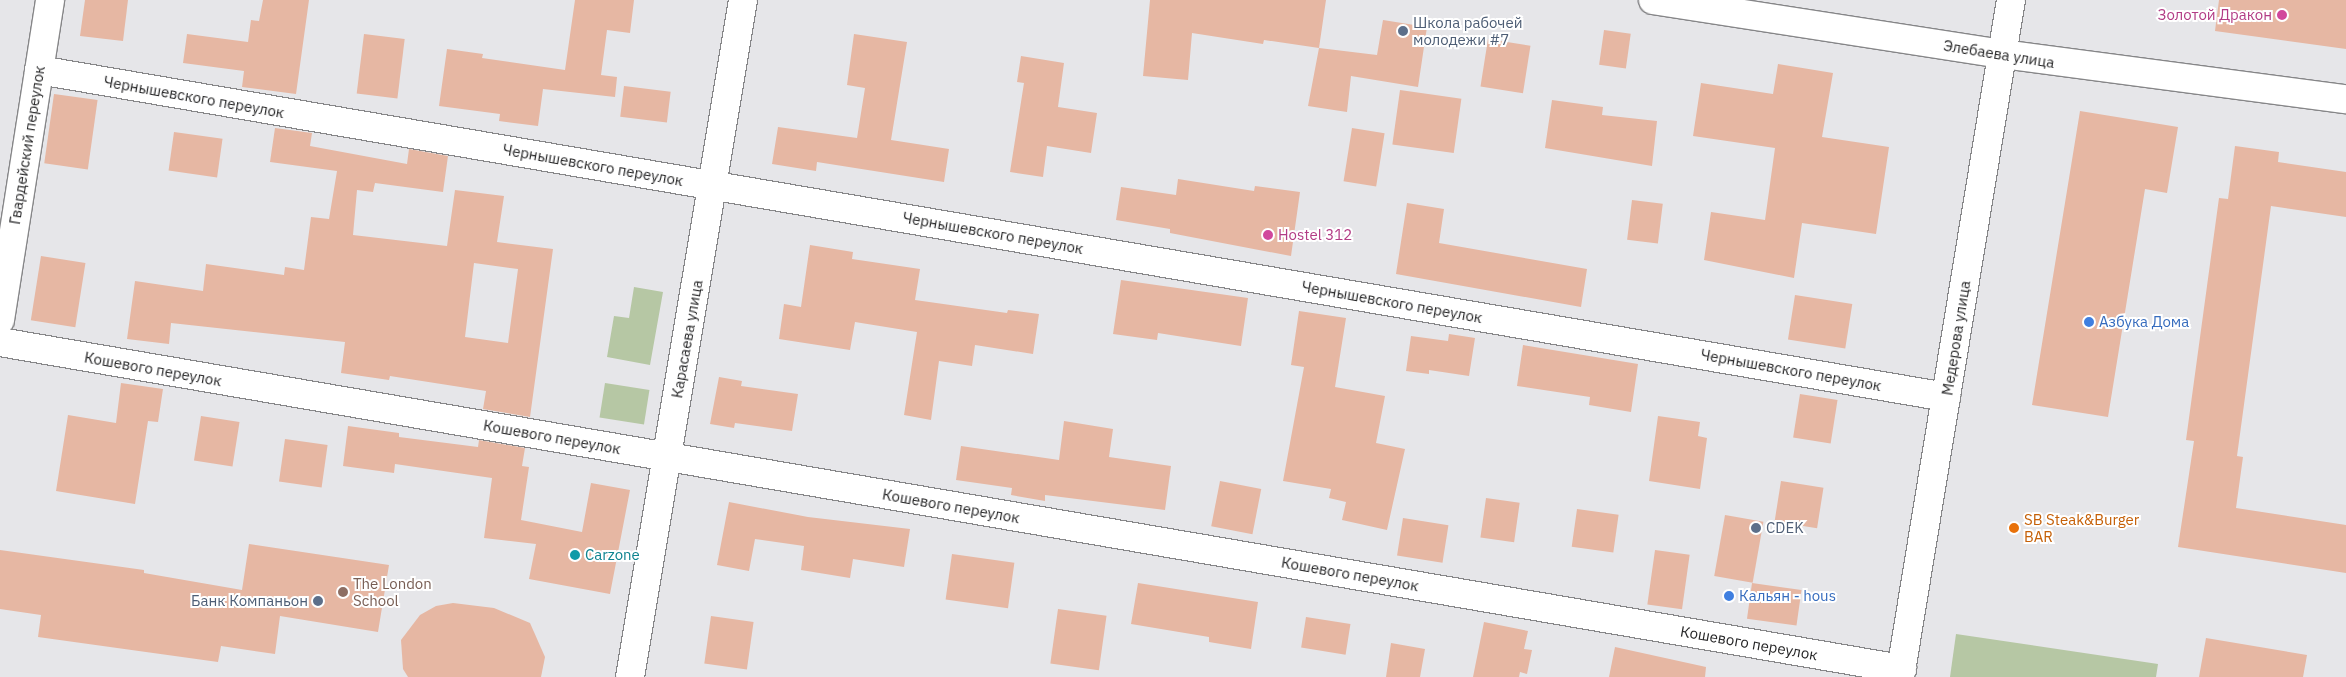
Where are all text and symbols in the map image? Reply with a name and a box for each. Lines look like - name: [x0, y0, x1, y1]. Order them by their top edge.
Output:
- place label: Золотой Дракон: [2158, 6, 2272, 24]
- marker: Золотой Дракон: [2276, 9, 2288, 21]
- place label: Школа рабочей молодежи #7: [1413, 13, 1522, 48]
- marker: Школа рабочей молодежи #7: [1397, 25, 1409, 37]
- street label: Элебаева улица: [1942, 36, 2056, 72]
- street label: Гвардейский переулок: [6, 64, 48, 226]
- street label: Чернышевского переулок: [102, 72, 286, 122]
- street label: Чернышевского переулок: [501, 140, 685, 190]
- street label: Чернышевского переулок: [901, 208, 1085, 258]
- place label: Hostel 312: [1278, 226, 1352, 244]
- marker: Hostel 312: [1262, 229, 1274, 241]
- street label: Чернышевского переулок: [1300, 277, 1484, 327]
- street label: Карасаева улица: [668, 278, 706, 400]
- street label: Медерова улица: [1938, 279, 1974, 397]
- place label: Азбука Дома: [2099, 313, 2189, 331]
- marker: Азбука Дома: [2083, 316, 2095, 328]
- street label: Чернышевского переулок: [1699, 345, 1883, 395]
- street label: Кошевого переулок: [83, 348, 223, 390]
- street label: Кошевого переулок: [482, 416, 622, 458]
- street label: Кошевого переулок: [881, 485, 1021, 527]
- place label: SB Steak&Burger BAR: [2024, 510, 2139, 545]
- place label: CDEK: [1766, 519, 1804, 537]
- marker: CDEK: [1750, 522, 1762, 534]
- marker: SB Steak&Burger BAR: [2008, 522, 2020, 534]
- place label: Carzone: [585, 546, 640, 564]
- marker: Carzone: [569, 549, 581, 561]
- street label: Кошевого переулок: [1280, 553, 1420, 595]
- place label: The London School: [353, 574, 432, 609]
- marker: The London School: [337, 586, 349, 598]
- place label: Кальян - hous: [1739, 587, 1836, 605]
- marker: Кальян - hous: [1723, 590, 1735, 602]
- place label: Банк Компаньон: [191, 592, 308, 610]
- marker: Банк Компаньон: [312, 595, 324, 607]
- street label: Кошевого переулок: [1679, 622, 1819, 664]

